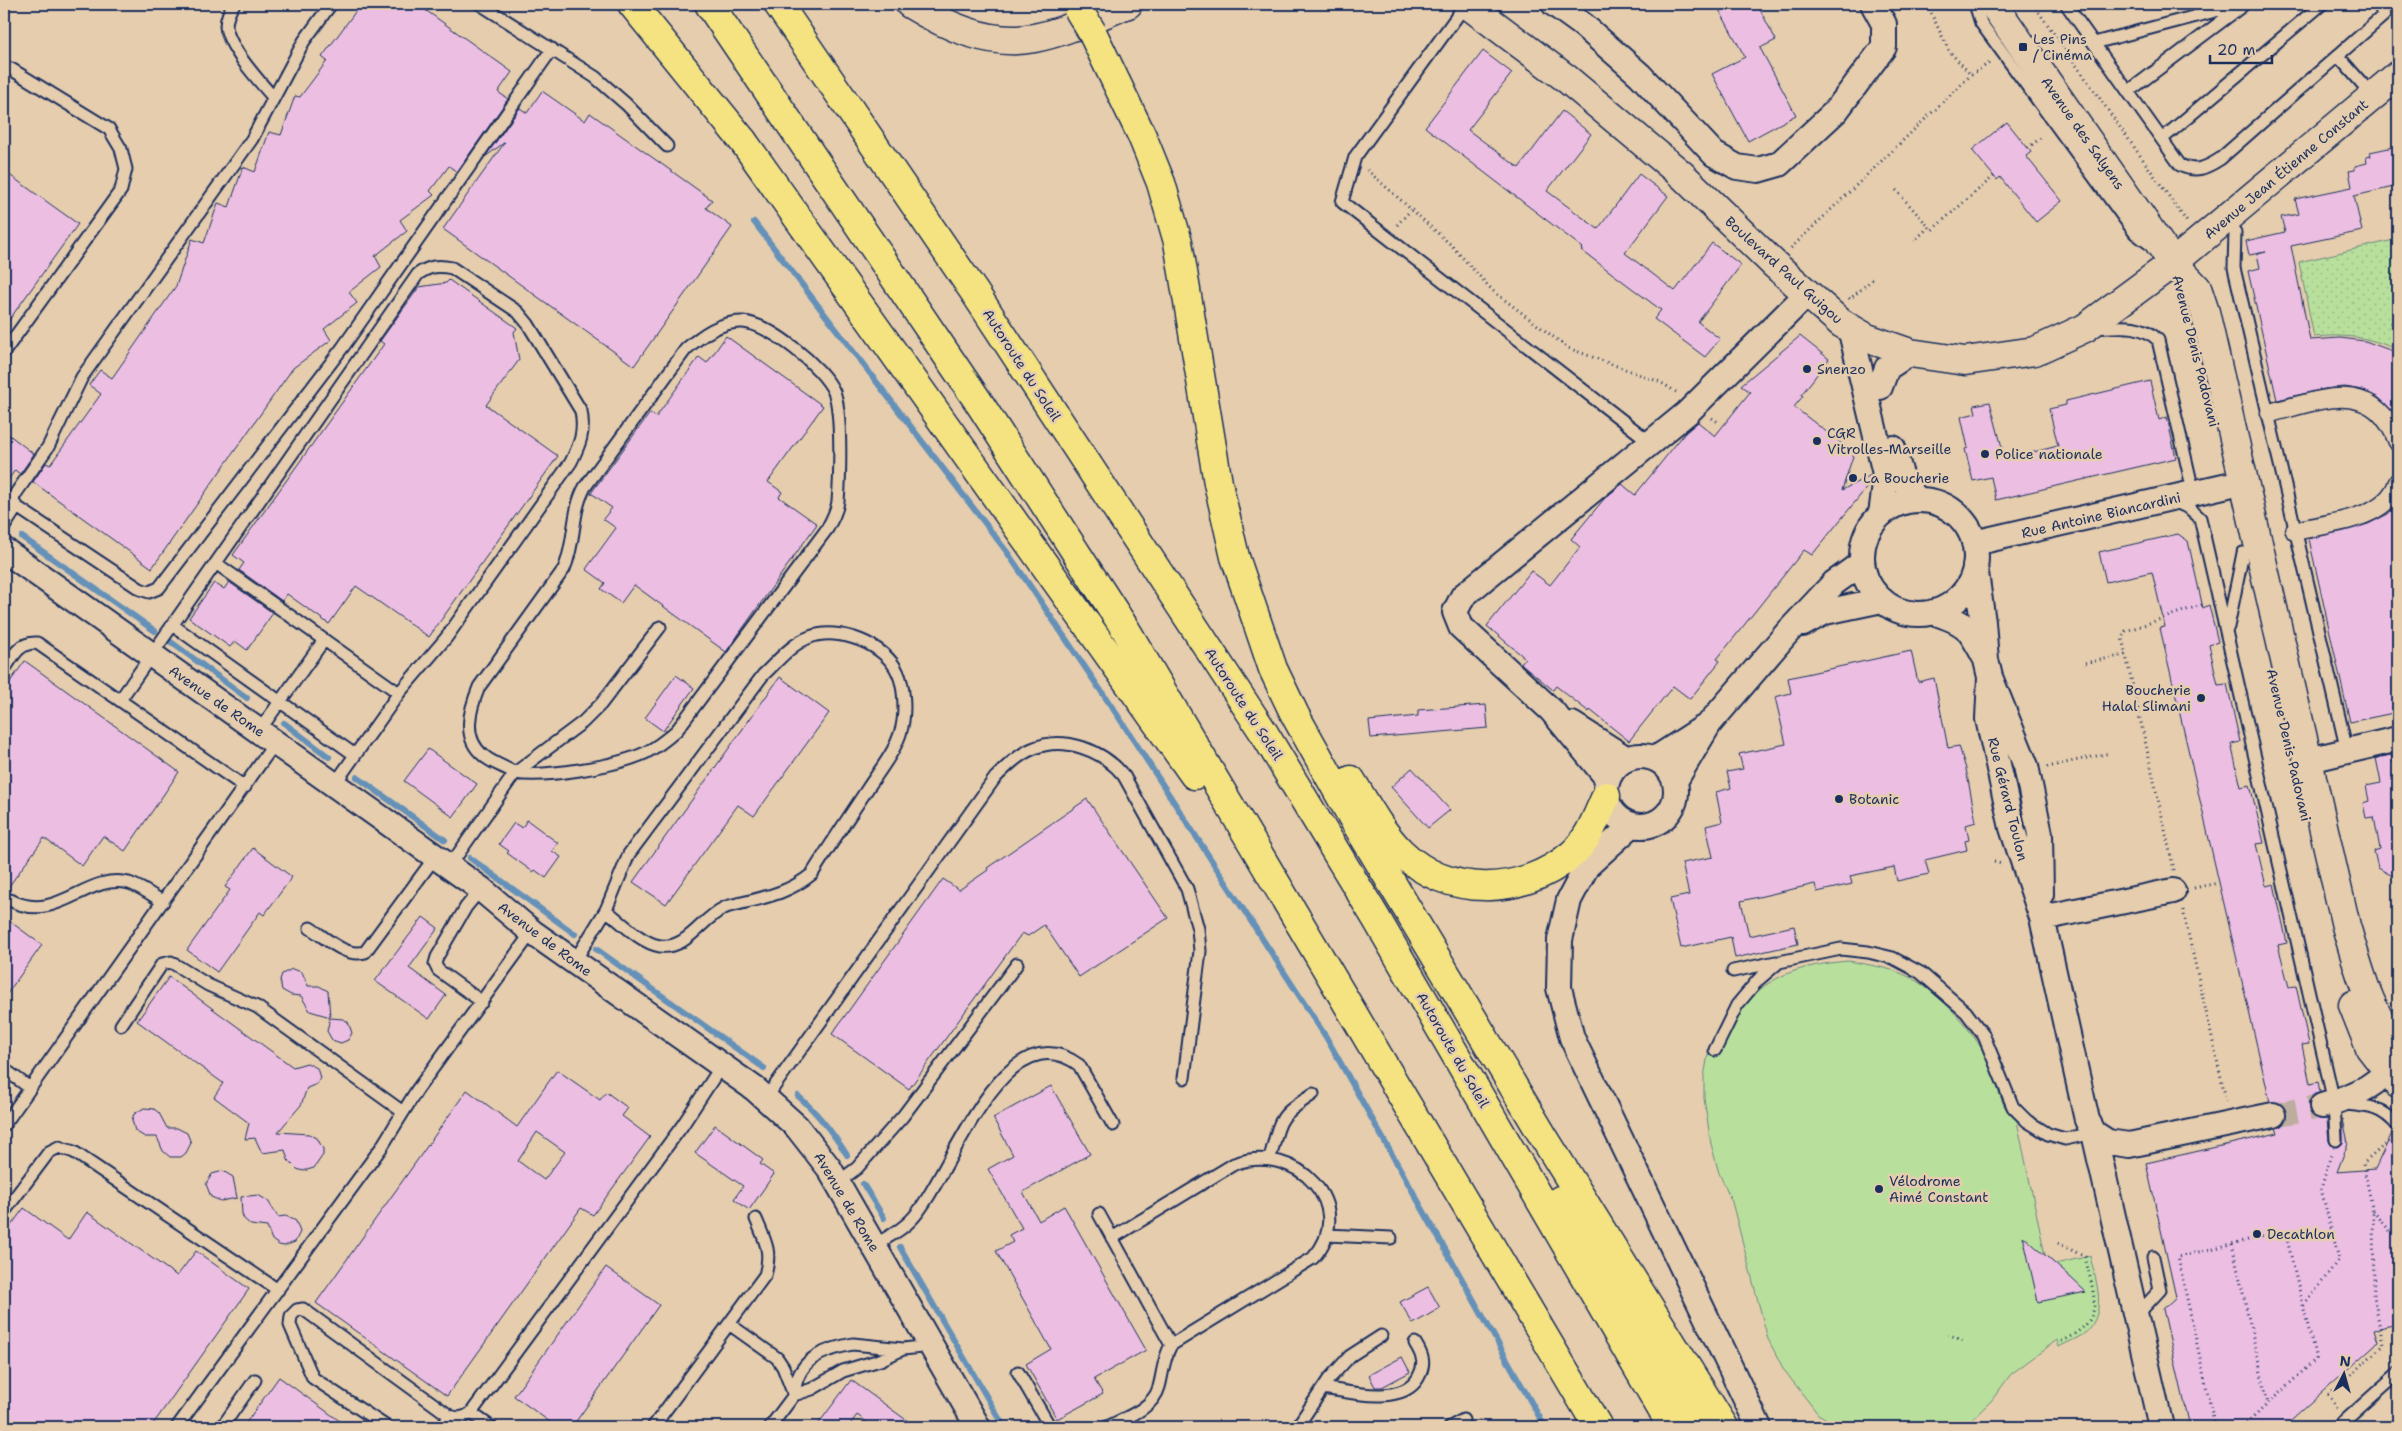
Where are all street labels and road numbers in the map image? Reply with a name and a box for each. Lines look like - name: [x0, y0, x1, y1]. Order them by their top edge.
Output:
- street label: Avenue des Salyens: [2037, 73, 2129, 193]
- street label: Avenue Jean Étienne Constant: [2200, 95, 2372, 243]
- street label: Boulevard Paul Guigou: [1721, 212, 1847, 328]
- street label: Avenue Denis Padovani: [2168, 273, 2224, 429]
- street label: Autoroute du Soleil: [979, 305, 1065, 425]
- street label: Rue Antoine Biancardini: [2020, 488, 2182, 542]
- street label: Autoroute du Soleil: [1201, 644, 1287, 764]
- street label: Avenue de Rome: [165, 661, 269, 741]
- street label: Avenue Denis Padovani: [2263, 667, 2315, 823]
- street label: Rue Gérard Toulon: [1984, 735, 2032, 863]
- street label: Avenue de Rome: [494, 898, 596, 980]
- street label: Autoroute du Soleil: [1413, 989, 1494, 1112]
- street label: Avenue de Rome: [810, 1149, 884, 1255]

